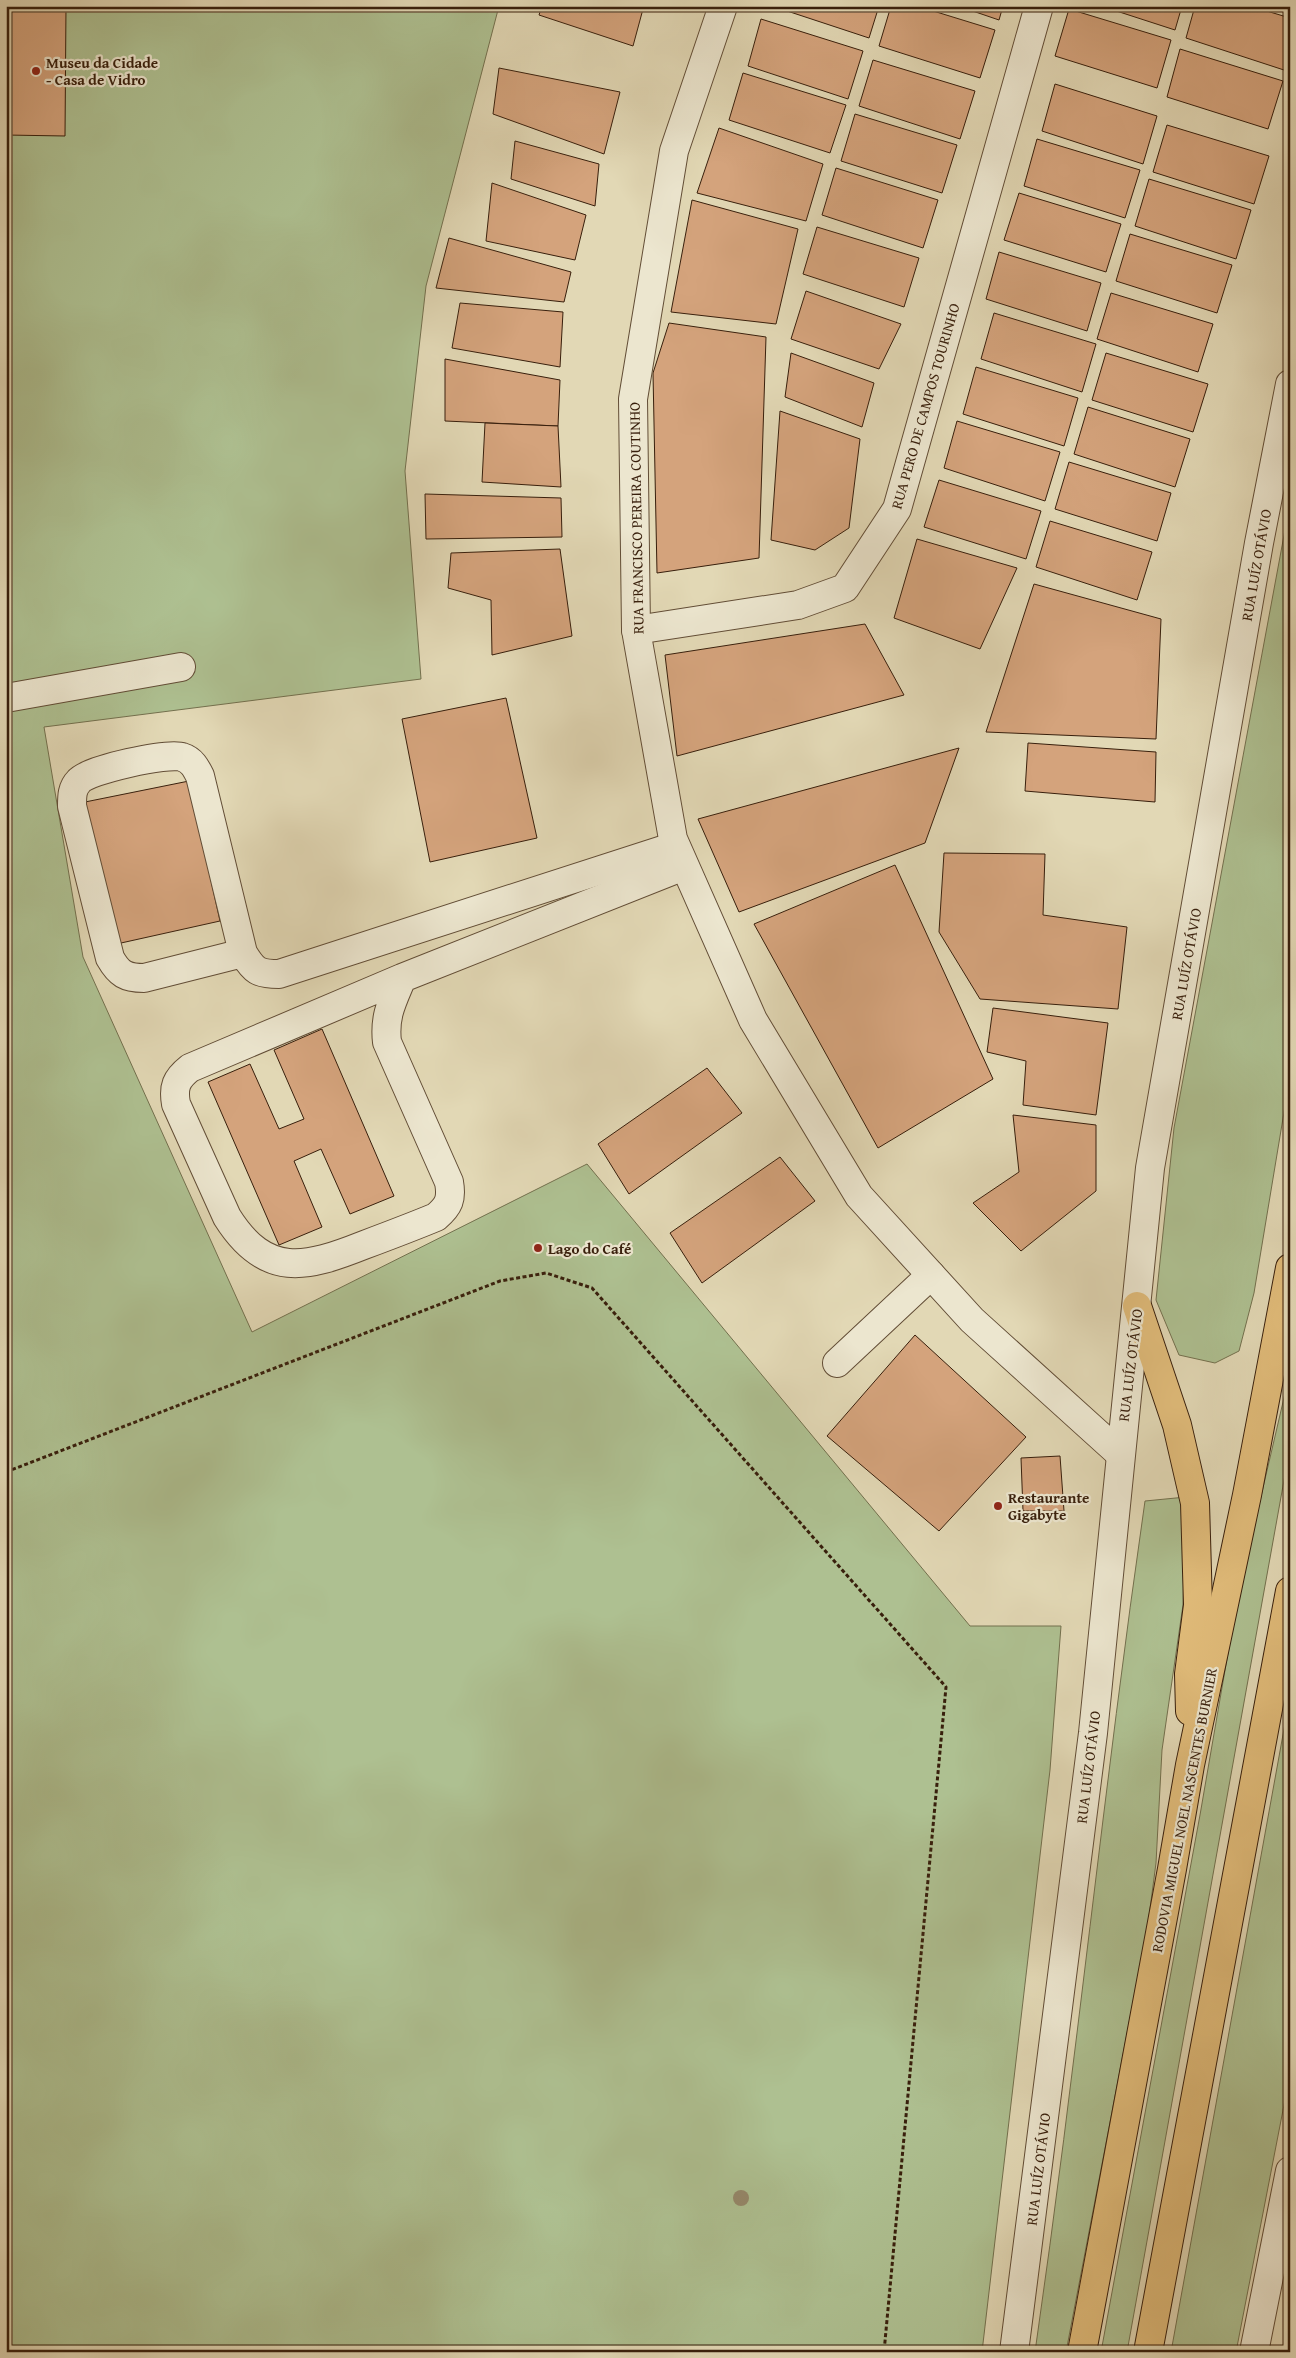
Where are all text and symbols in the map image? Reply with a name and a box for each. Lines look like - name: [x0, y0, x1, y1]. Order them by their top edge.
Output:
- place label: Museu da Cidade - Casa de Vidro: [46, 52, 158, 90]
- marker: Museu da Cidade - Casa de Vidro: [30, 65, 42, 77]
- street label: RUA PERO DE CAMPOS TOURINHO: [886, 301, 964, 511]
- street label: RUA FRANCISCO PEREIRA COUTINHO: [623, 402, 649, 634]
- street label: RUA LUÍZ OTÁVIO: [1236, 507, 1276, 623]
- street label: RUA LUÍZ OTÁVIO: [1166, 906, 1206, 1022]
- place label: Lago do Café: [548, 1238, 631, 1259]
- marker: Lago do Café: [532, 1242, 544, 1254]
- street label: RUA LUÍZ OTÁVIO: [1113, 1307, 1147, 1423]
- place label: Restaurante Gigabyte: [1008, 1487, 1089, 1525]
- marker: Restaurante Gigabyte: [992, 1500, 1004, 1512]
- street label: RODOVIA MIGUEL NOEL NASCENTES BURNIER: [1146, 1666, 1222, 1954]
- street label: RUA LUÍZ OTÁVIO: [1071, 1709, 1105, 1825]
- street label: RUA LUÍZ OTÁVIO: [1021, 2111, 1055, 2227]

